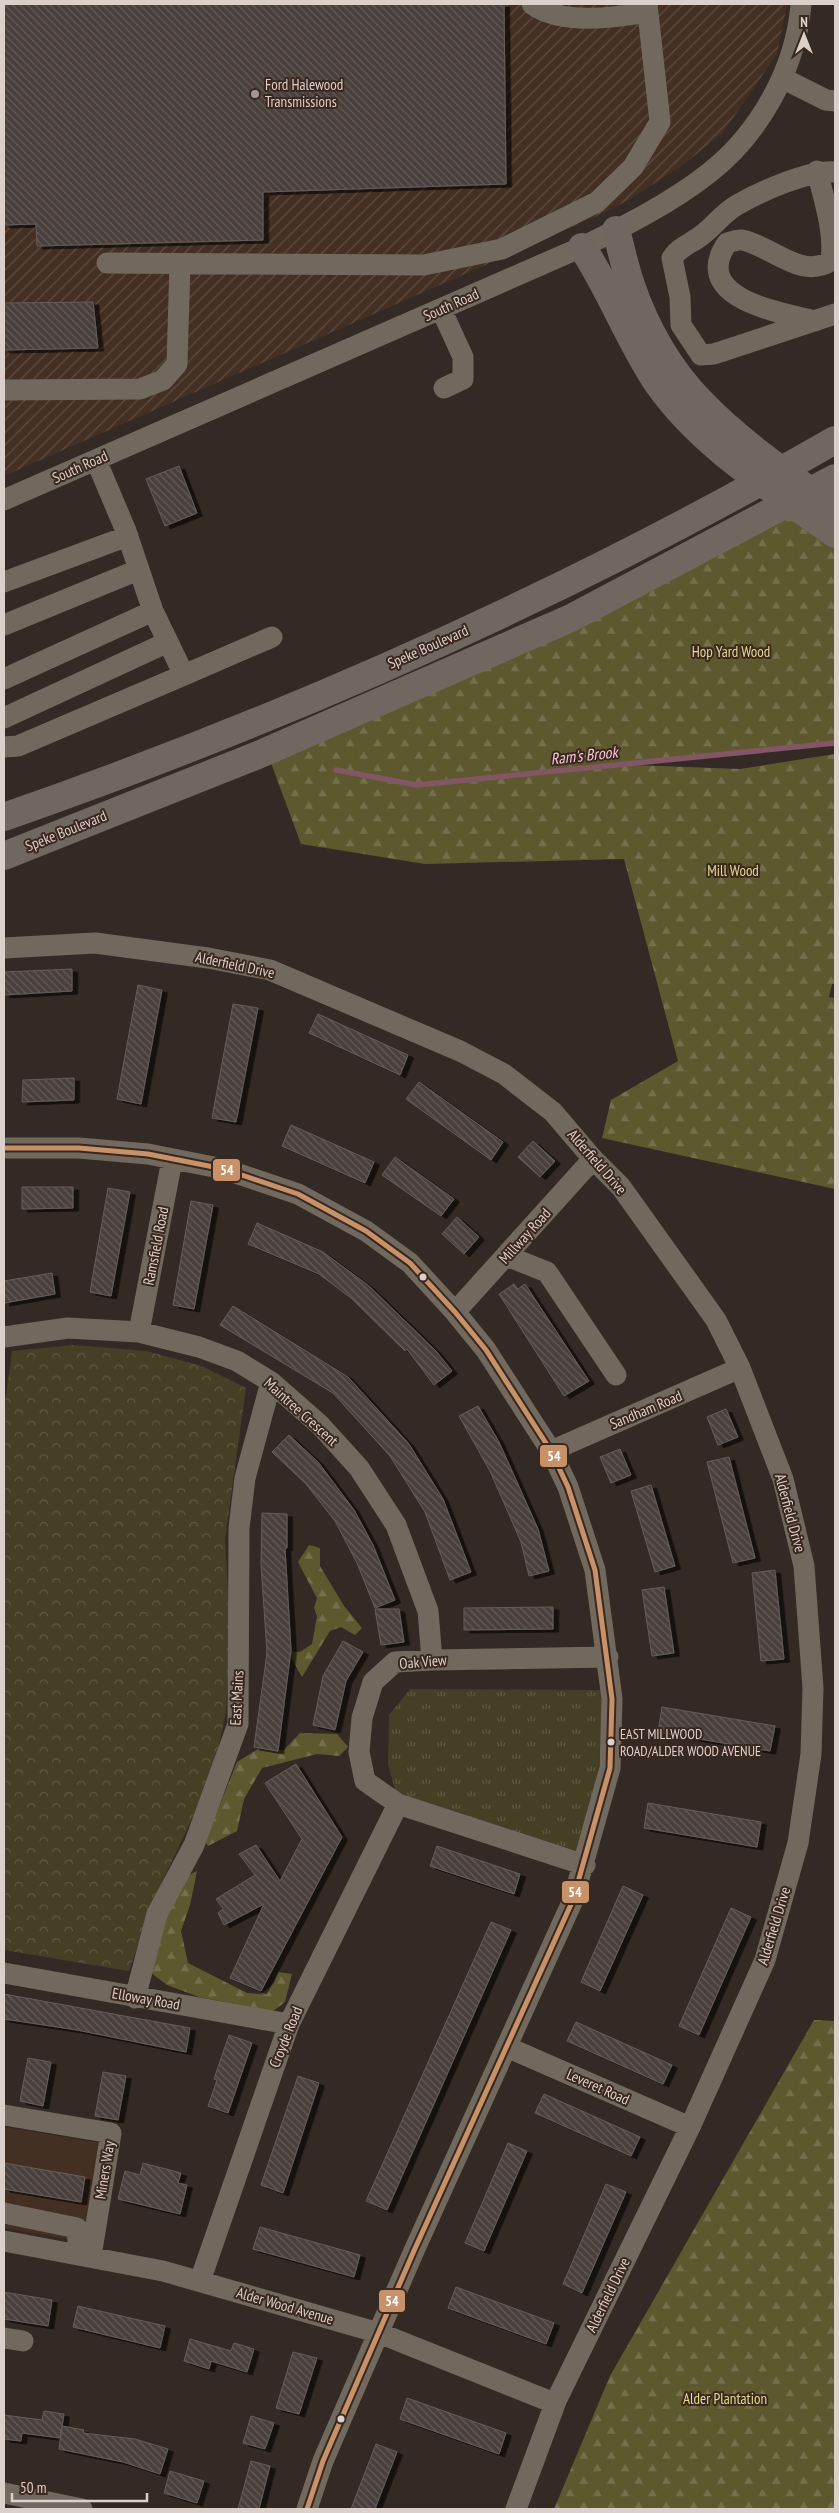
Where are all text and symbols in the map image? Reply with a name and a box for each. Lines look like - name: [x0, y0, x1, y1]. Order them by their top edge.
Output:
- north arrow: [779, 10, 829, 60]
- text: N: [800, 13, 808, 31]
- place label: Ford Halewood Transmissions: [265, 75, 343, 111]
- marker: Ford Halewood Transmissions: [249, 88, 261, 100]
- street label: South Road: [420, 284, 482, 325]
- street label: South Road: [49, 446, 111, 487]
- street label: Speke Boulevard: [385, 620, 471, 673]
- park label: Hop Yard Wood: [692, 642, 770, 661]
- water label: Ram's Brook: [549, 741, 620, 768]
- street label: Speke Boulevard: [22, 806, 109, 855]
- park label: Mill Wood: [707, 861, 759, 880]
- street label: Alderfield Drive: [194, 947, 276, 982]
- street label: Alderfield Drive: [564, 1125, 631, 1198]
- line badge: 54: [212, 1158, 241, 1182]
- text: 54: [220, 1161, 234, 1179]
- street label: Millway Road: [495, 1204, 555, 1268]
- street label: Ramsfield Road: [139, 1205, 172, 1287]
- unlabelled marker: [418, 1272, 428, 1282]
- street label: Maintree Crescent: [260, 1373, 342, 1450]
- street label: Sandham Road: [607, 1386, 685, 1433]
- line badge: 54: [539, 1444, 568, 1468]
- text: 54: [547, 1447, 561, 1465]
- street label: Alderfield Drive: [771, 1471, 810, 1554]
- street label: Oak View: [398, 1650, 448, 1673]
- street label: East Mains: [226, 1670, 247, 1726]
- place label: EAST MILLWOOD ROAD/ALDER WOOD AVENUE: [620, 1725, 761, 1760]
- marker: EAST MILLWOOD ROAD/ALDER WOOD AVENUE: [606, 1737, 616, 1747]
- line badge: 54: [561, 1880, 590, 1904]
- text: 54: [568, 1883, 582, 1901]
- street label: Alderfield Drive: [753, 1885, 794, 1967]
- street label: Elloway Road: [111, 1983, 182, 2014]
- street label: Croyde Road: [265, 2003, 306, 2070]
- street label: Leveret Road: [564, 2064, 633, 2109]
- street label: Miners Way: [91, 2139, 119, 2201]
- street label: Alderfield Drive: [581, 2254, 634, 2335]
- street label: Alder Wood Avenue: [234, 2283, 336, 2328]
- line badge: 54: [378, 2289, 406, 2313]
- text: 54: [385, 2292, 399, 2310]
- park label: Alder Plantation: [683, 2389, 767, 2408]
- unlabelled marker: [336, 2414, 346, 2424]
- scale bar: [12, 2470, 148, 2502]
- text: 50 m: [20, 2478, 46, 2497]

